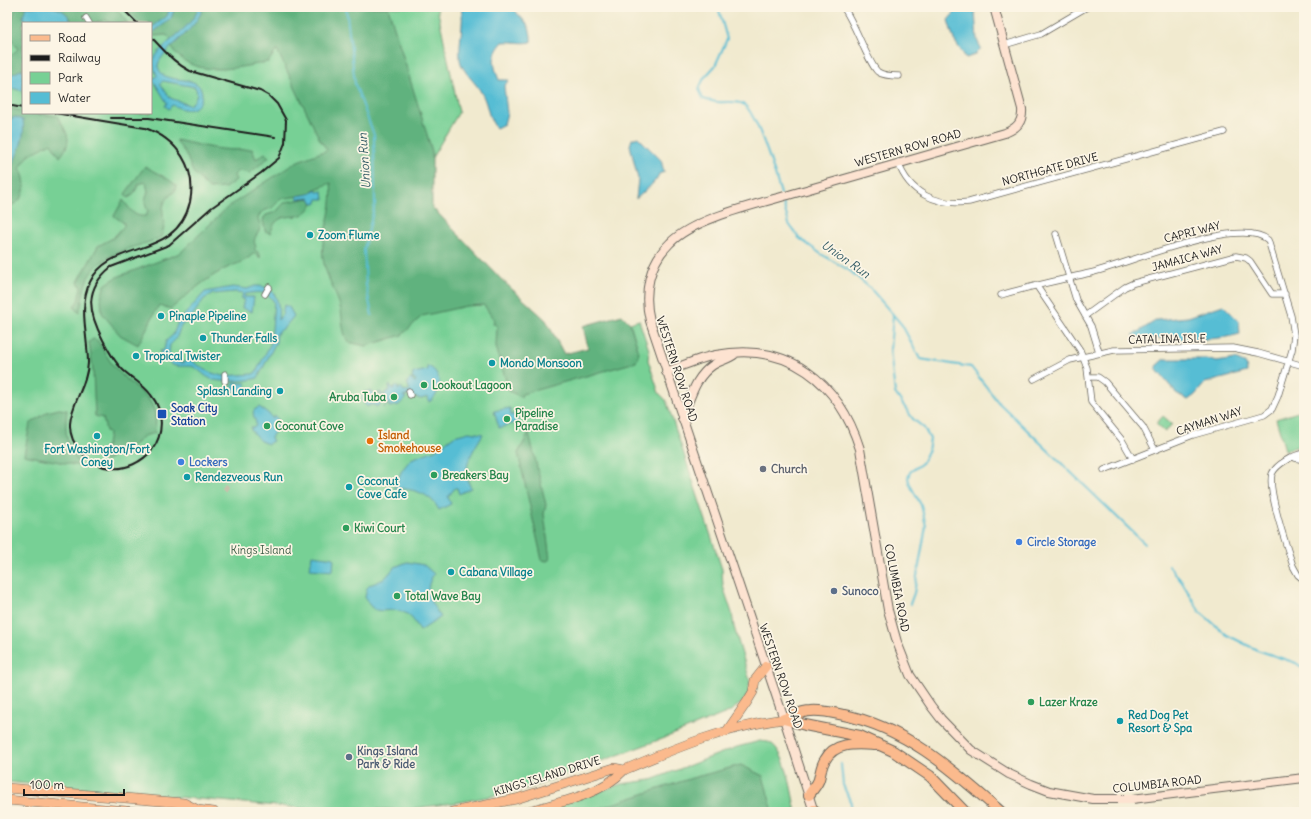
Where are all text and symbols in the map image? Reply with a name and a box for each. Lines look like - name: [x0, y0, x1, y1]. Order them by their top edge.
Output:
- legend: [22, 22, 152, 114]
- text: Road: [58, 30, 86, 45]
- text: Railway: [58, 50, 101, 65]
- text: Park: [58, 70, 83, 85]
- text: Water: [58, 90, 91, 105]
- street label: WESTERN ROW ROAD: [853, 126, 963, 170]
- water label: Union Run: [354, 132, 373, 189]
- street label: NORTHGATE DRIVE: [1000, 149, 1100, 189]
- street label: CAPRI WAY: [1162, 218, 1222, 246]
- place label: Zoom Flume: [318, 228, 379, 242]
- marker: Zoom Flume: [305, 230, 315, 240]
- water label: Union Run: [819, 237, 874, 282]
- street label: JAMAICA WAY: [1150, 242, 1224, 274]
- place label: Pinaple Pipeline: [169, 309, 247, 324]
- marker: Pinaple Pipeline: [156, 311, 166, 321]
- street label: WESTERN ROW ROAD: [653, 314, 701, 424]
- place label: Thunder Falls: [211, 331, 277, 345]
- street label: CATALINA ISLE: [1128, 331, 1206, 347]
- marker: Thunder Falls: [198, 333, 208, 343]
- place label: Tropical Twister: [144, 349, 221, 364]
- marker: Tropical Twister: [131, 351, 141, 361]
- place label: Mondo Monsoon: [500, 356, 582, 370]
- marker: Mondo Monsoon: [487, 358, 497, 368]
- place label: Lookout Lagoon: [432, 378, 512, 393]
- marker: Lookout Lagoon: [419, 380, 429, 390]
- place label: Splash Landing: [197, 384, 272, 399]
- marker: Splash Landing: [275, 386, 285, 396]
- place label: Aruba Tuba: [329, 390, 387, 404]
- marker: Aruba Tuba: [389, 392, 399, 402]
- place label: Soak City Station: [171, 401, 217, 428]
- street label: CAYMAN WAY: [1174, 404, 1244, 438]
- place label: Pipeline Paradise: [515, 406, 558, 433]
- marker: Soak City Station: [156, 408, 168, 420]
- marker: Pipeline Paradise: [502, 414, 512, 424]
- place label: Coconut Cove: [275, 419, 344, 433]
- marker: Coconut Cove: [262, 421, 272, 431]
- place label: Island Smokehouse: [378, 428, 441, 455]
- marker: Fort Washington/Fort Coney: [92, 431, 102, 441]
- marker: Island Smokehouse: [365, 436, 375, 446]
- place label: Fort Washington/Fort Coney: [44, 442, 150, 470]
- place label: Lockers: [189, 455, 228, 469]
- marker: Lockers: [176, 457, 186, 467]
- place label: Church: [771, 462, 808, 476]
- marker: Church: [758, 464, 768, 474]
- place label: Breakers Bay: [442, 468, 509, 483]
- place label: Rendezveous Run: [195, 470, 284, 484]
- marker: Breakers Bay: [429, 470, 439, 480]
- marker: Rendezveous Run: [182, 472, 192, 482]
- place label: Coconut Cove Cafe: [357, 474, 407, 501]
- marker: Coconut Cove Cafe: [344, 482, 354, 492]
- place label: Kiwi Court: [354, 521, 405, 535]
- marker: Kiwi Court: [341, 523, 351, 533]
- place label: Circle Storage: [1027, 535, 1096, 550]
- marker: Circle Storage: [1014, 537, 1024, 547]
- park label: Kings Island: [231, 543, 292, 557]
- street label: COLUMBIA ROAD: [882, 543, 912, 633]
- place label: Cabana Village: [459, 565, 533, 580]
- marker: Cabana Village: [446, 567, 456, 577]
- place label: Sunoco: [842, 584, 879, 598]
- marker: Sunoco: [829, 586, 839, 596]
- place label: Total Wave Bay: [405, 589, 481, 604]
- marker: Total Wave Bay: [392, 591, 402, 601]
- street label: WESTERN ROW ROAD: [756, 622, 806, 731]
- place label: Lazer Kraze: [1039, 695, 1098, 709]
- marker: Lazer Kraze: [1026, 697, 1036, 707]
- place label: Red Dog Pet Resort & Spa: [1128, 708, 1193, 736]
- marker: Red Dog Pet Resort & Spa: [1115, 716, 1125, 726]
- place label: Kings Island Park & Ride: [357, 744, 418, 771]
- marker: Kings Island Park & Ride: [344, 752, 354, 762]
- street label: KINGS ISLAND DRIVE: [492, 753, 602, 799]
- scale bar: [24, 771, 124, 797]
- street label: COLUMBIA ROAD: [1112, 772, 1202, 796]
- text: 100 m: [30, 777, 64, 792]

